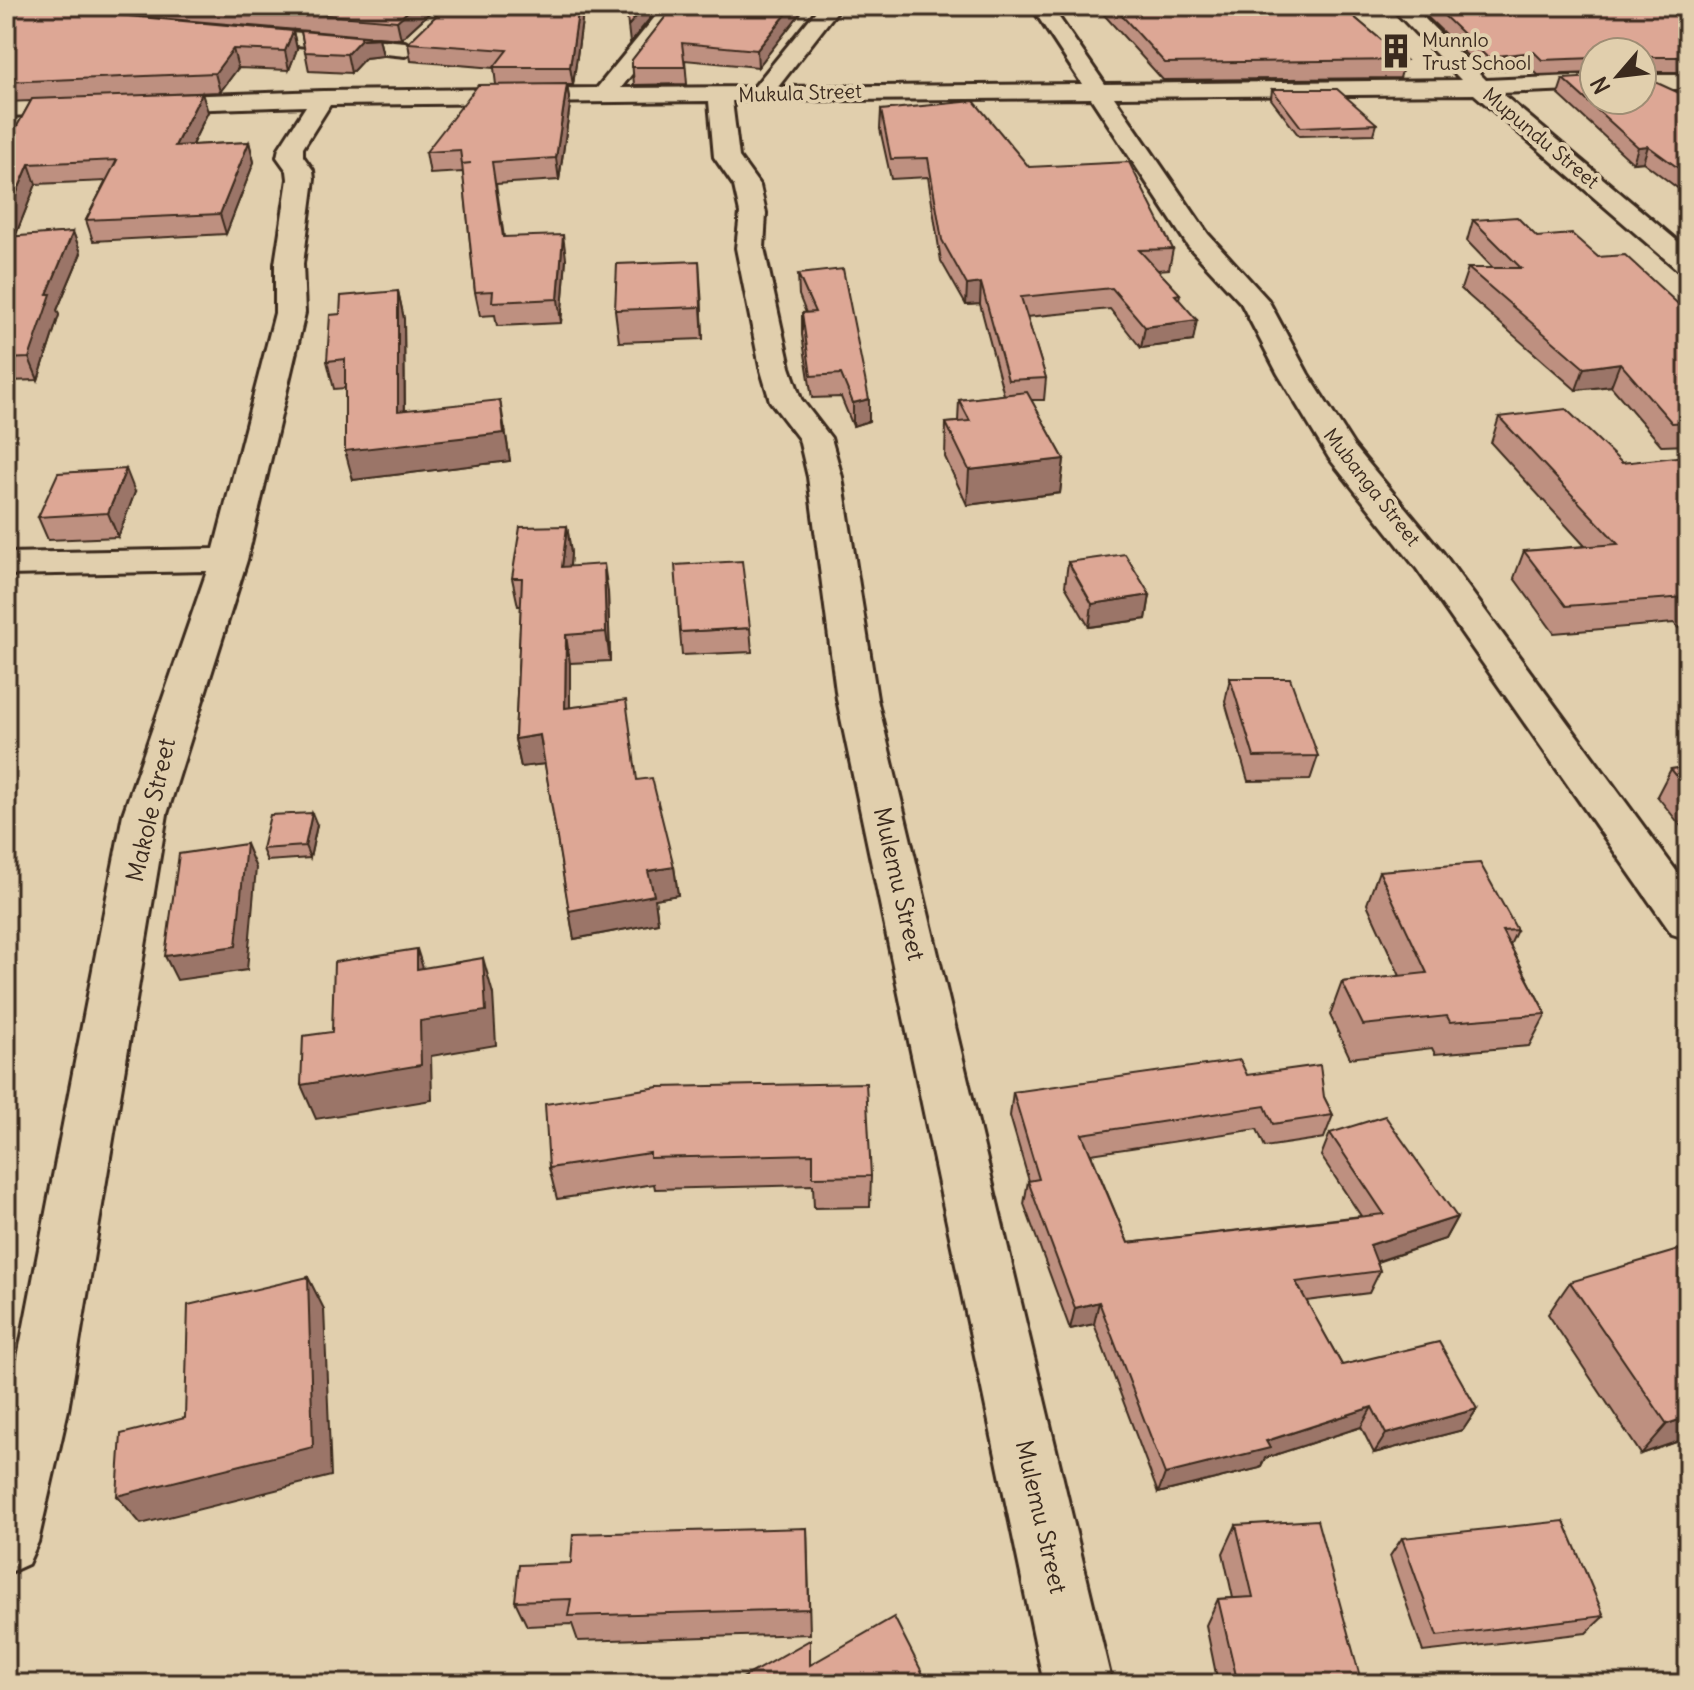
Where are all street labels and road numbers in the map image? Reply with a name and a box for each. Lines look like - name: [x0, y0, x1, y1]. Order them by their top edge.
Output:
- street label: Mukula Street: [738, 78, 862, 107]
- street label: Mupundu Street: [1478, 82, 1605, 194]
- street label: Mubanga Street: [1319, 423, 1426, 551]
- street label: Makole Street: [119, 735, 181, 885]
- street label: Mulemu Street: [868, 804, 932, 963]
- street label: Mulemu Street: [1010, 1437, 1074, 1596]

